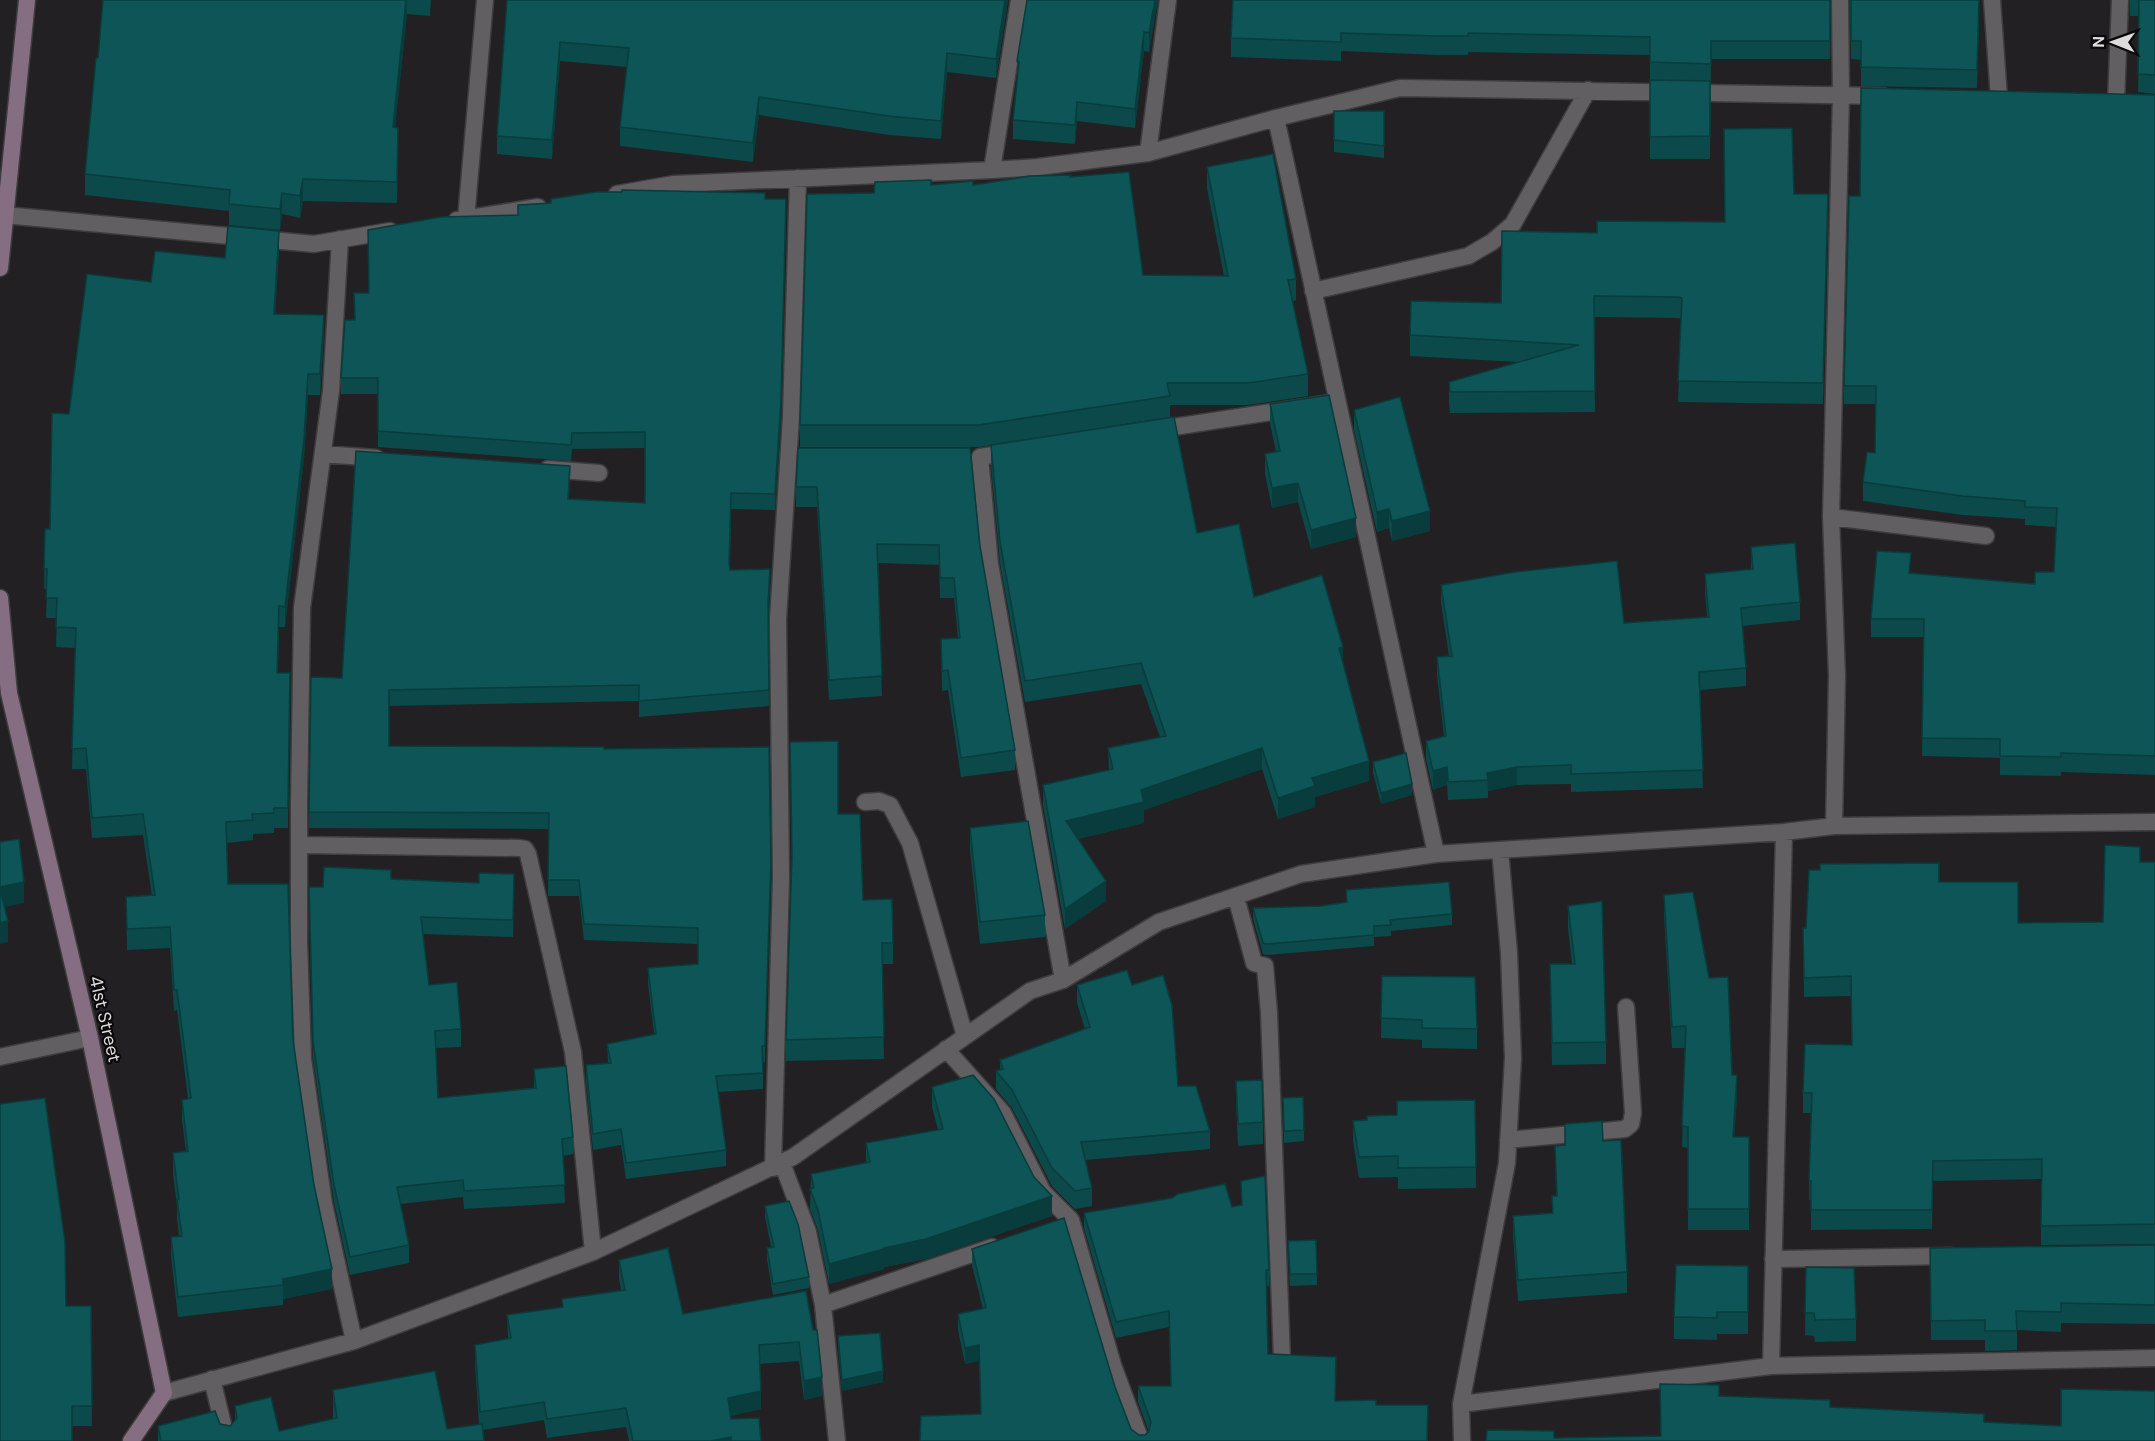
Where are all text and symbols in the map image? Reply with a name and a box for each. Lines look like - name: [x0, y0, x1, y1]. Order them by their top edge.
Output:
- north arrow: [2083, 12, 2143, 72]
- text: N: [2088, 36, 2109, 48]
- street label: 41st Street: [83, 973, 127, 1065]

